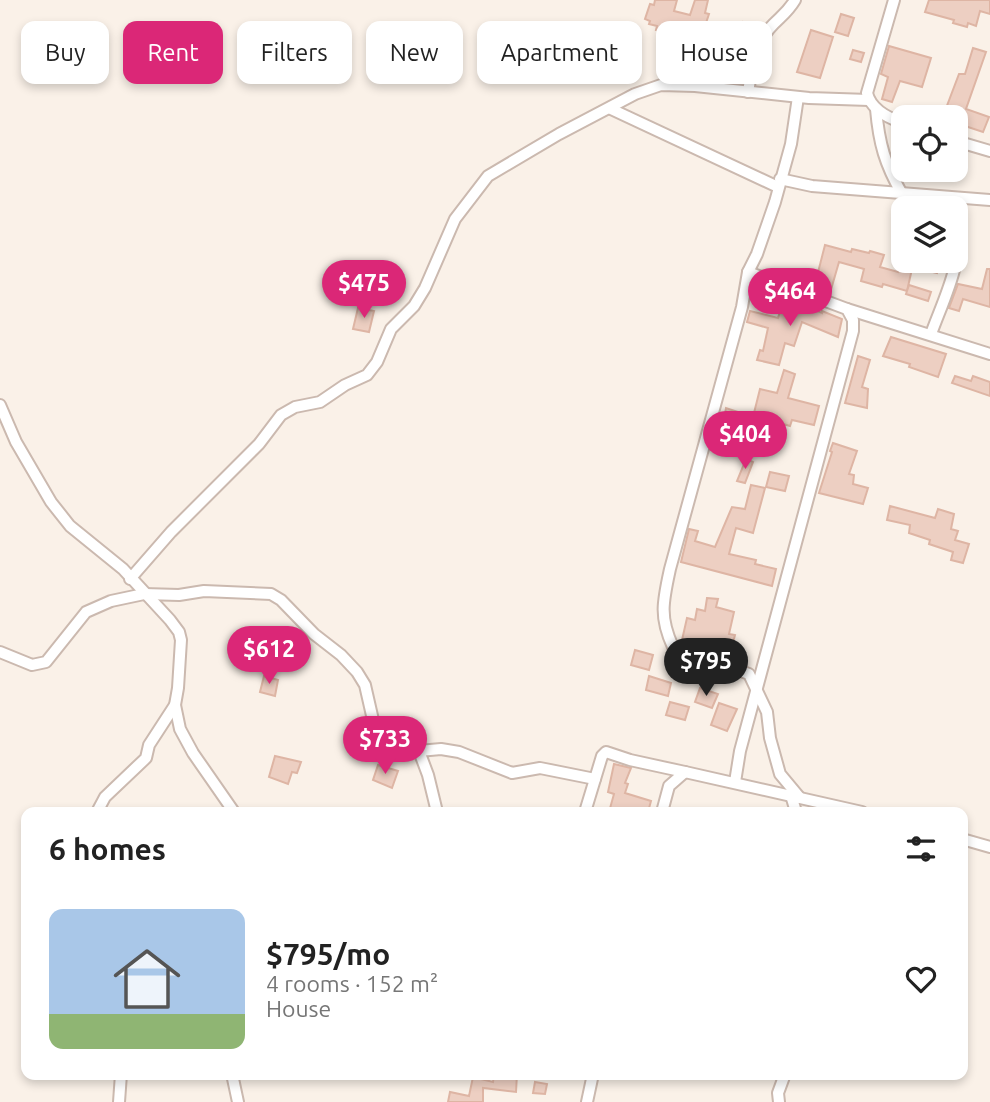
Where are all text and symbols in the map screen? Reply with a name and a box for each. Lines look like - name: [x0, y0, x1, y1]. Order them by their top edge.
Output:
- chip: Buy: [21, 21, 109, 84]
- chip: Rent: [123, 21, 223, 84]
- chip: Filters: [237, 21, 352, 84]
- chip: New: [366, 21, 463, 84]
- chip: Apartment: [477, 21, 642, 84]
- chip: House: [656, 21, 772, 84]
- map controls: [891, 105, 968, 273]
- button: locate: [891, 105, 968, 182]
- button: layers: [891, 196, 968, 273]
- pin: $475: [323, 260, 405, 320]
- pin: $464: [749, 268, 831, 328]
- text: $475: [338, 270, 390, 295]
- text: $464: [764, 278, 816, 303]
- pin: $404: [704, 412, 786, 471]
- text: $404: [719, 421, 771, 446]
- pin: $612: [228, 626, 310, 686]
- text: $612: [243, 636, 295, 661]
- pin: $795: [665, 638, 747, 698]
- text: $795: [680, 648, 732, 673]
- pin: $733: [344, 716, 426, 776]
- text: $733: [359, 726, 411, 751]
- icon: filters: [902, 830, 940, 868]
- text: 6 homes: [49, 832, 166, 866]
- icon: home: [105, 937, 189, 1021]
- text: $795/mo: [266, 937, 390, 971]
- icon: heart: [902, 960, 940, 998]
- text: 4 rooms · 152 m²: [266, 971, 438, 996]
- text: House: [266, 996, 331, 1021]

